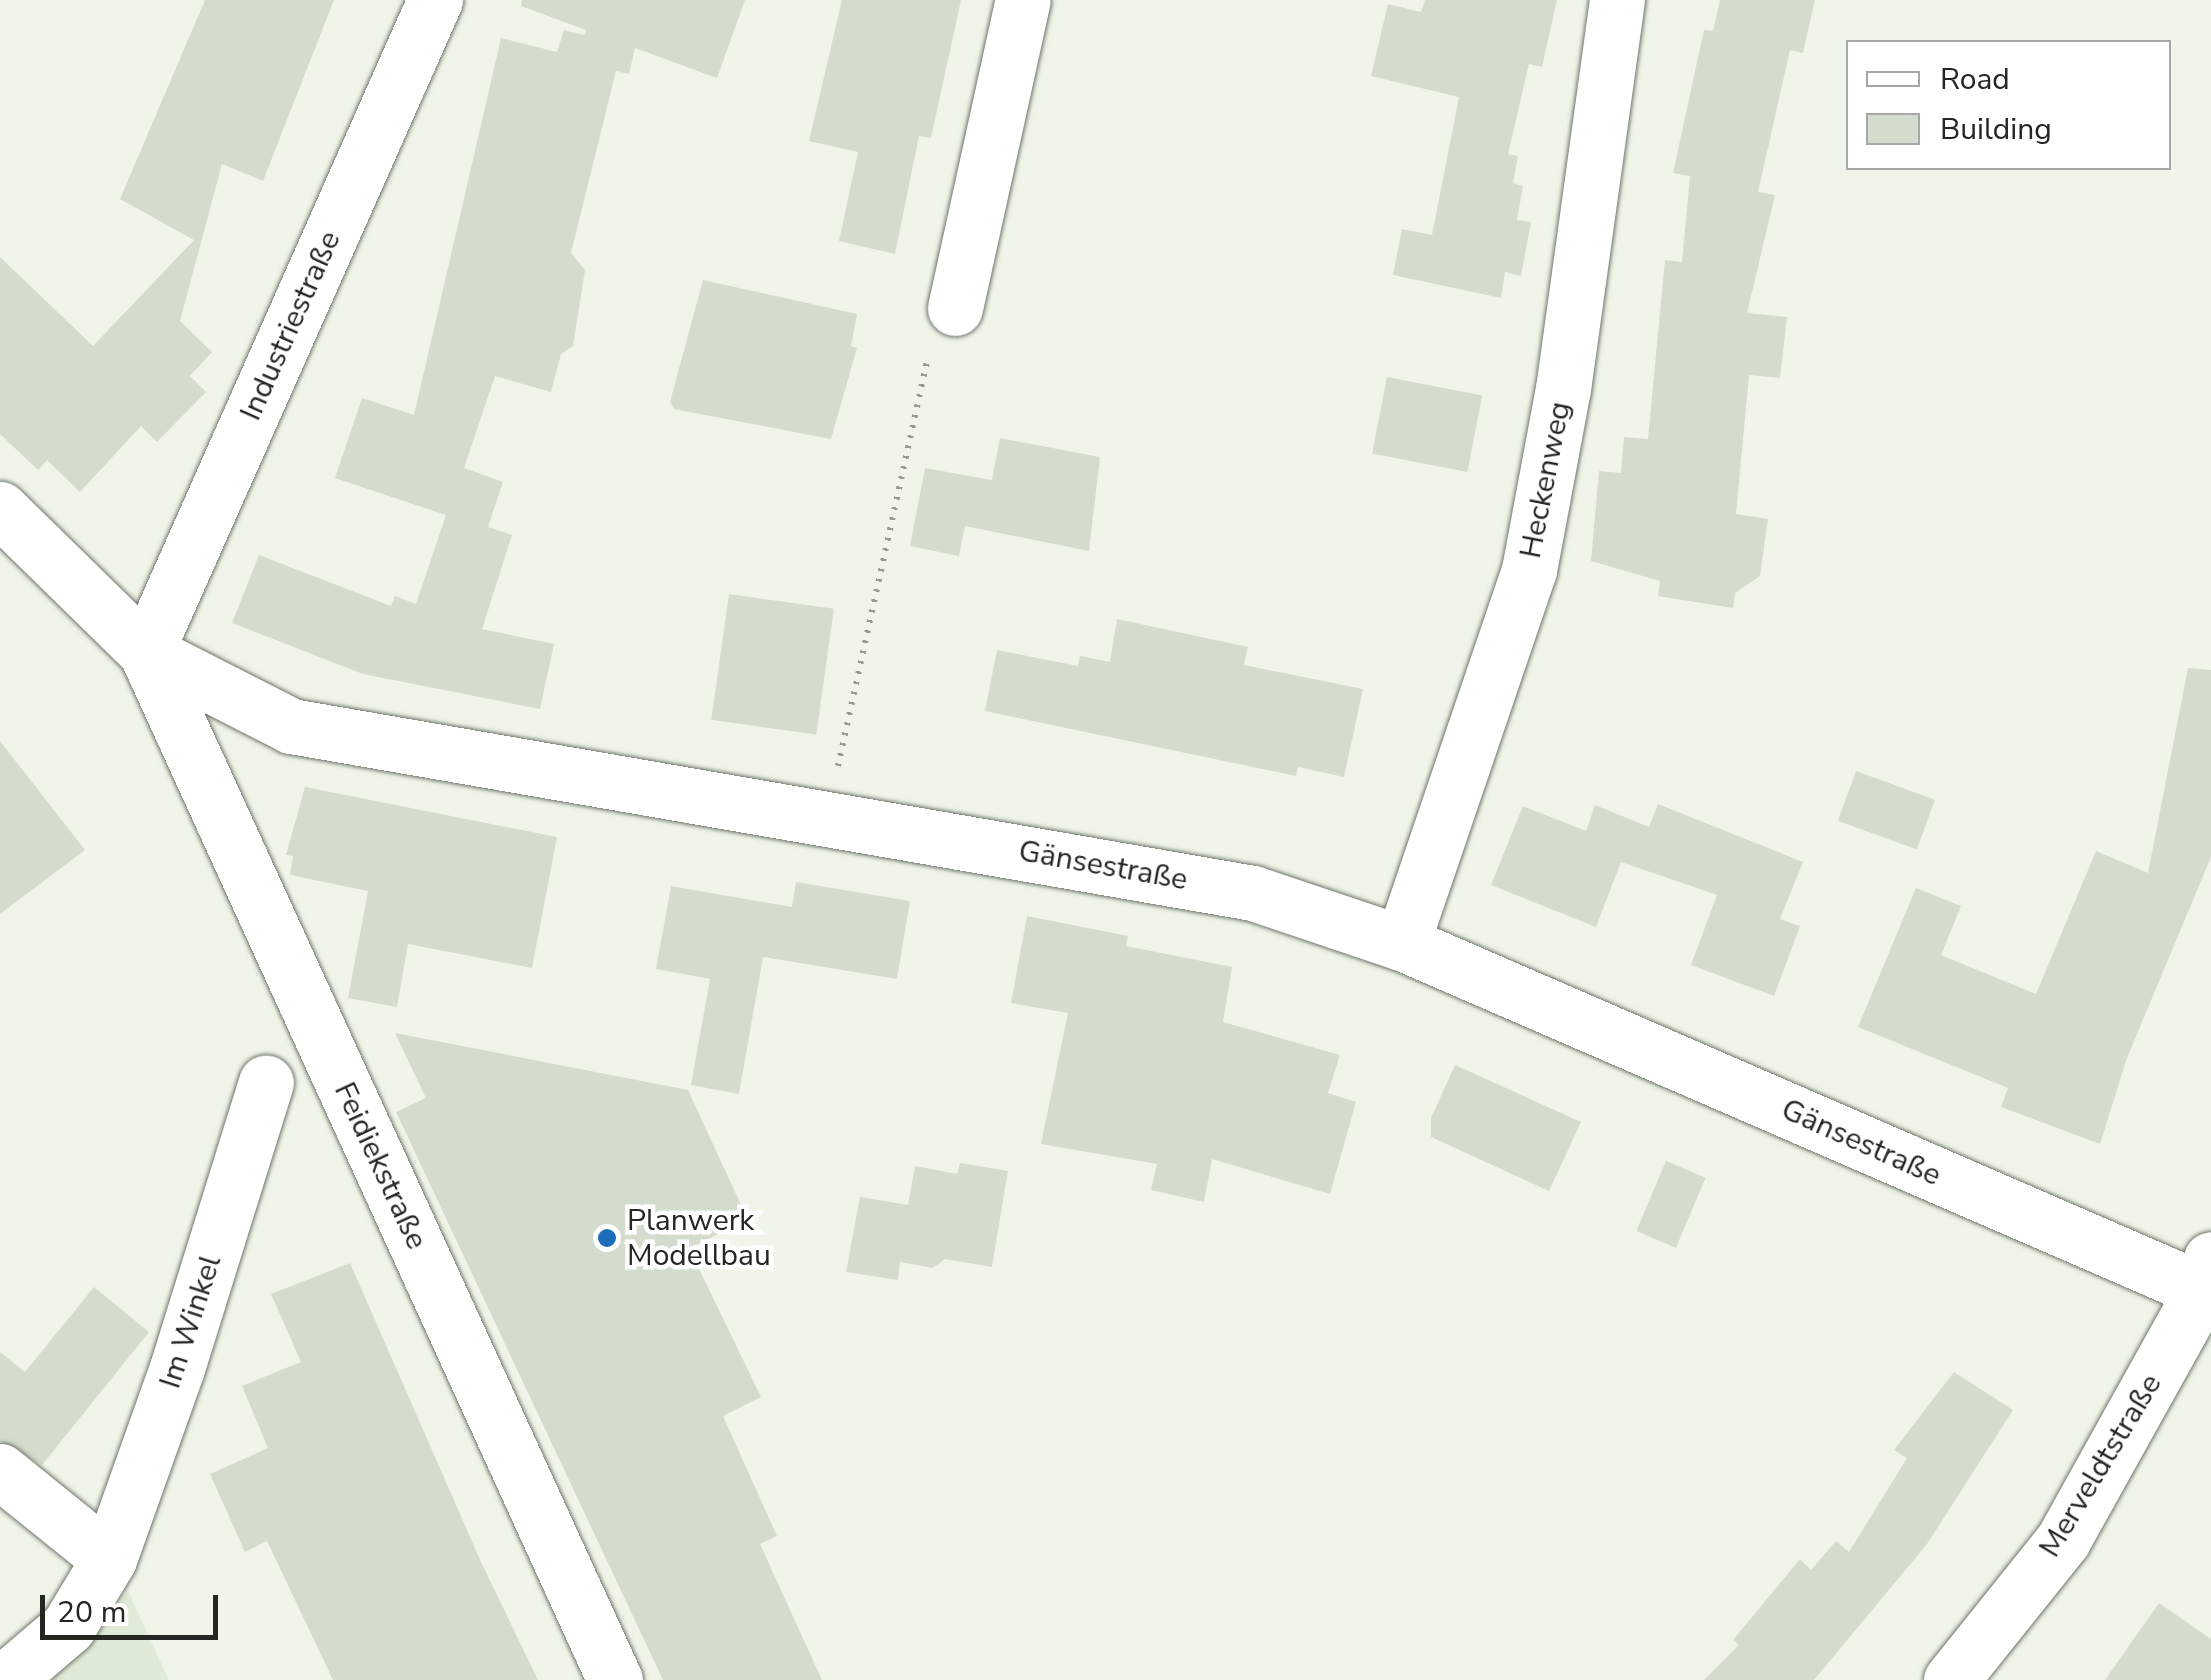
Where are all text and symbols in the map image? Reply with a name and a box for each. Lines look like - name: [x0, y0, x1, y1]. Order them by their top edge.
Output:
- legend: [1846, 40, 2171, 170]
- text: Road: [1940, 59, 2010, 100]
- text: Building: [1940, 109, 2052, 150]
- street label: Industriestraße: [233, 226, 349, 426]
- street label: Heckenweg: [1513, 399, 1579, 561]
- street label: Gänsestraße: [1016, 833, 1190, 899]
- street label: Feidiekstraße: [326, 1077, 434, 1255]
- street label: Gänsestraße: [1776, 1092, 1946, 1194]
- place label: Planwerk Modellbau: [627, 1203, 771, 1274]
- marker: Planwerk Modellbau: [596, 1227, 618, 1249]
- street label: Im Winkel: [153, 1251, 229, 1393]
- street label: Merveldtstraße: [2032, 1368, 2170, 1564]
- scale bar: [45, 1575, 222, 1637]
- text: 20 m: [57, 1592, 126, 1633]

